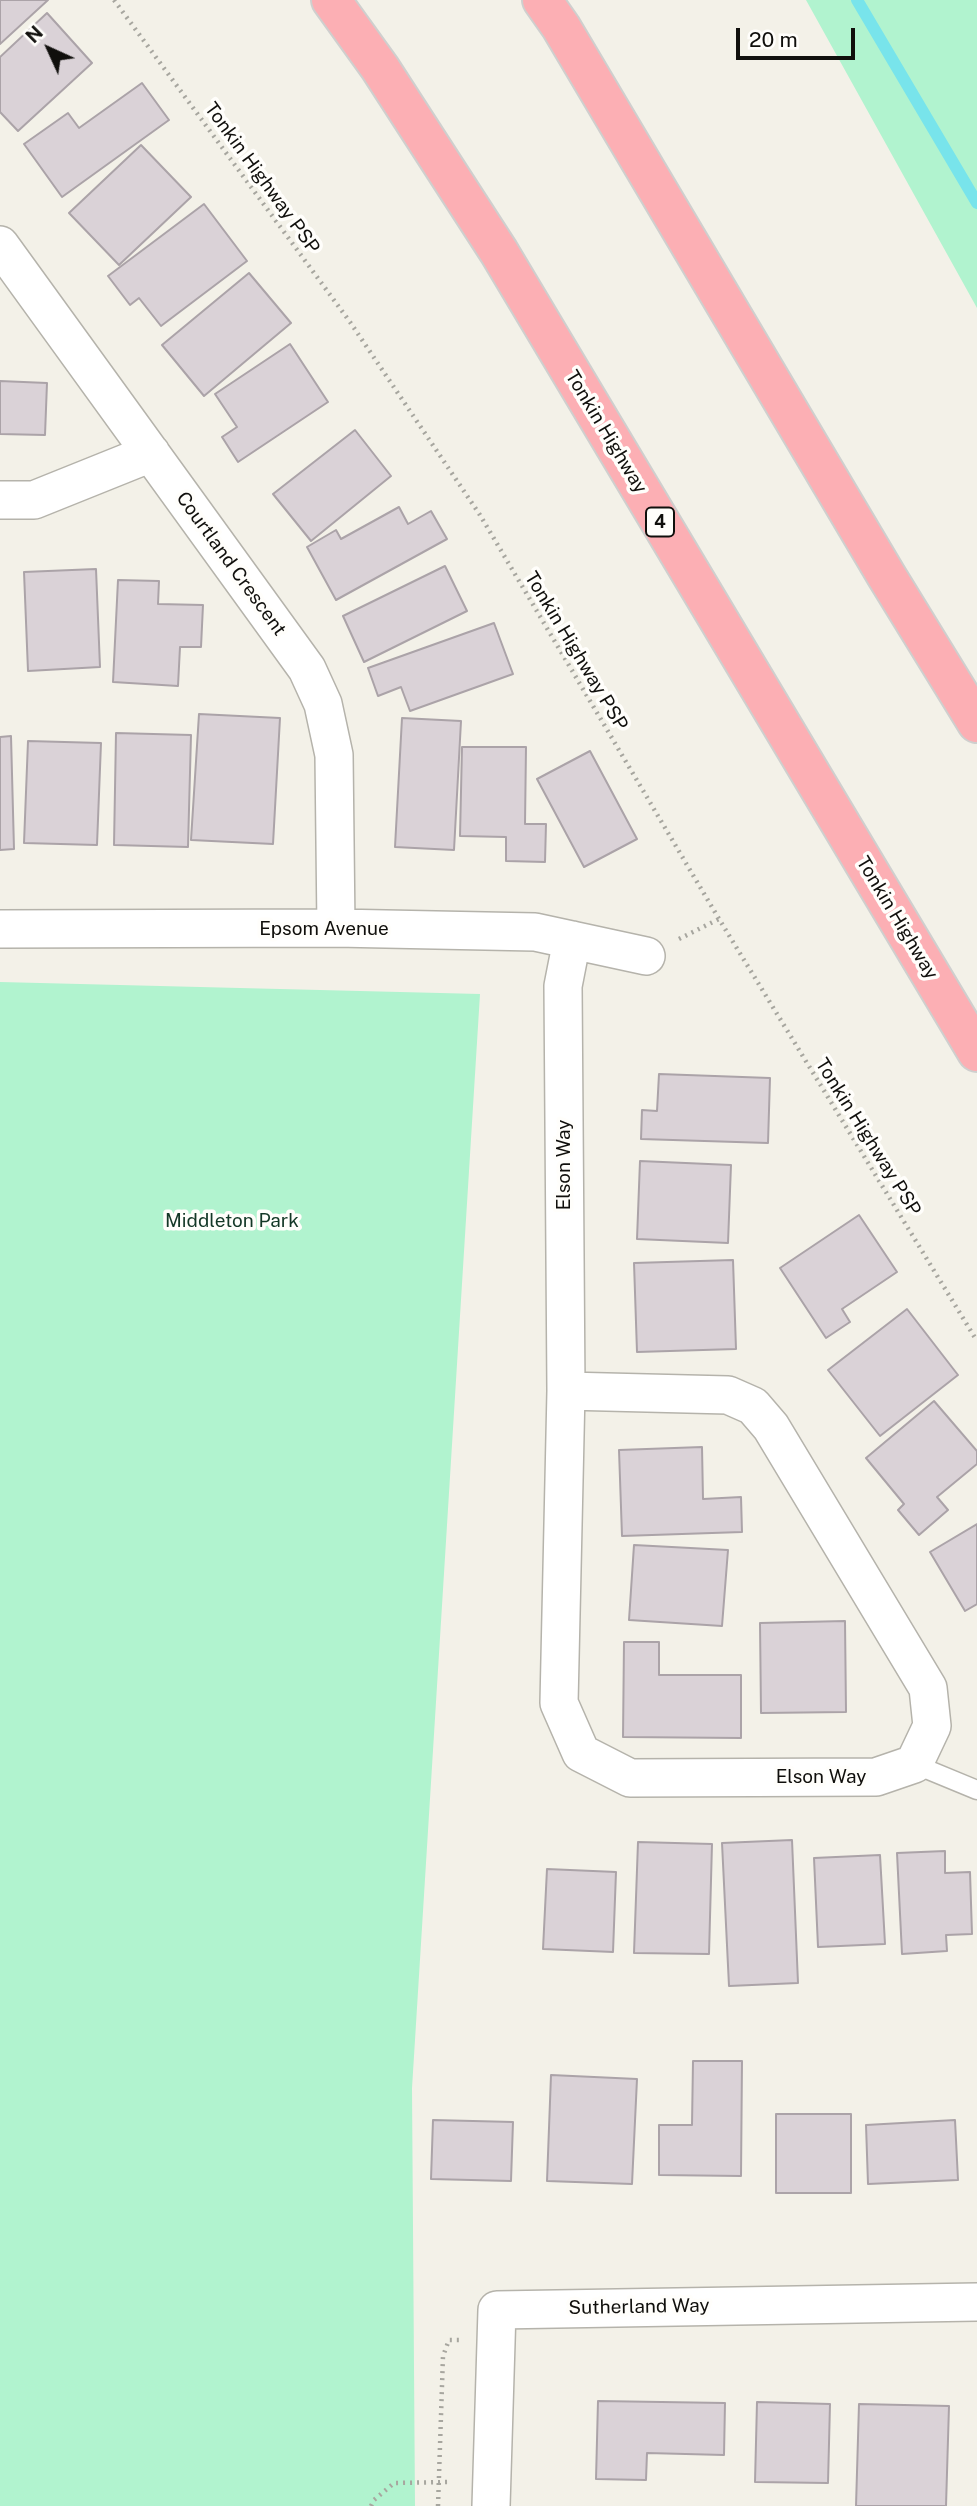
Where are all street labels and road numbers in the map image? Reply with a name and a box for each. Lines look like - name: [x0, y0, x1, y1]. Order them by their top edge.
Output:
- street label: Tonkin Highway PSP: [200, 98, 324, 258]
- street label: Tonkin Highway: [560, 366, 652, 498]
- street label: Courtland Crescent: [171, 488, 291, 640]
- road number: 4: [646, 508, 674, 536]
- street label: Tonkin Highway PSP: [520, 568, 632, 734]
- street label: Tonkin Highway: [851, 852, 943, 984]
- street label: Epsom Avenue: [259, 918, 389, 940]
- street label: Tonkin Highway PSP: [810, 1054, 926, 1220]
- street label: Elson Way: [553, 1120, 575, 1210]
- street label: Elson Way: [776, 1766, 866, 1788]
- street label: Sutherland Way: [568, 2294, 710, 2320]

